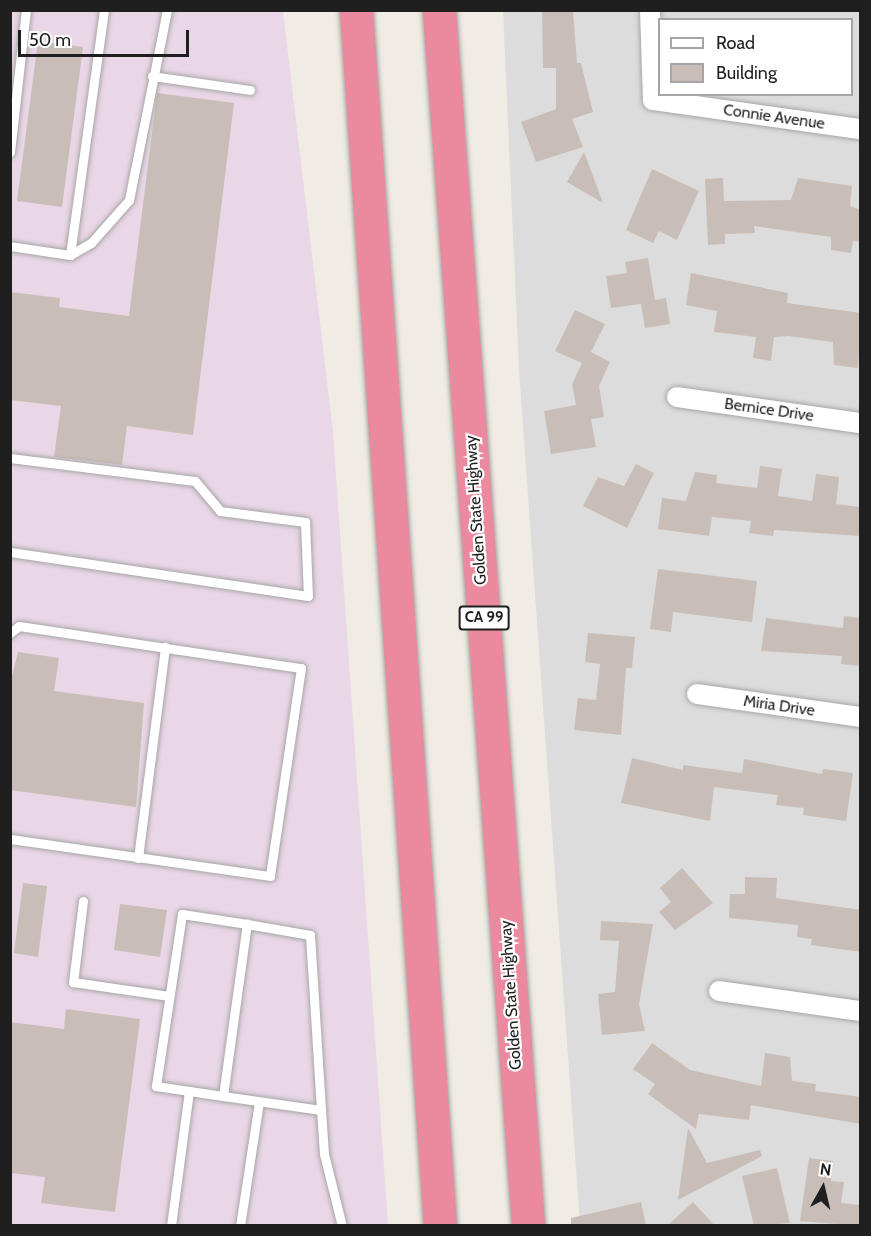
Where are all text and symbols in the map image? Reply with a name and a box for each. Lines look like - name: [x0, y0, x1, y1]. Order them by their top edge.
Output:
- scale bar: [21, 18, 192, 56]
- legend: [658, 18, 853, 96]
- text: 50 m: [29, 29, 71, 51]
- text: Road: [716, 32, 755, 54]
- text: Building: [716, 62, 777, 84]
- street label: Connie Avenue: [722, 100, 826, 134]
- street label: Bernice Drive: [723, 394, 815, 426]
- street label: Golden State Highway: [461, 435, 491, 585]
- road number: CA 99: [458, 606, 510, 630]
- street label: Miria Drive: [742, 691, 816, 721]
- street label: Golden State Highway: [496, 920, 526, 1070]
- north arrow: [793, 1158, 853, 1218]
- text: N: [819, 1159, 832, 1180]

